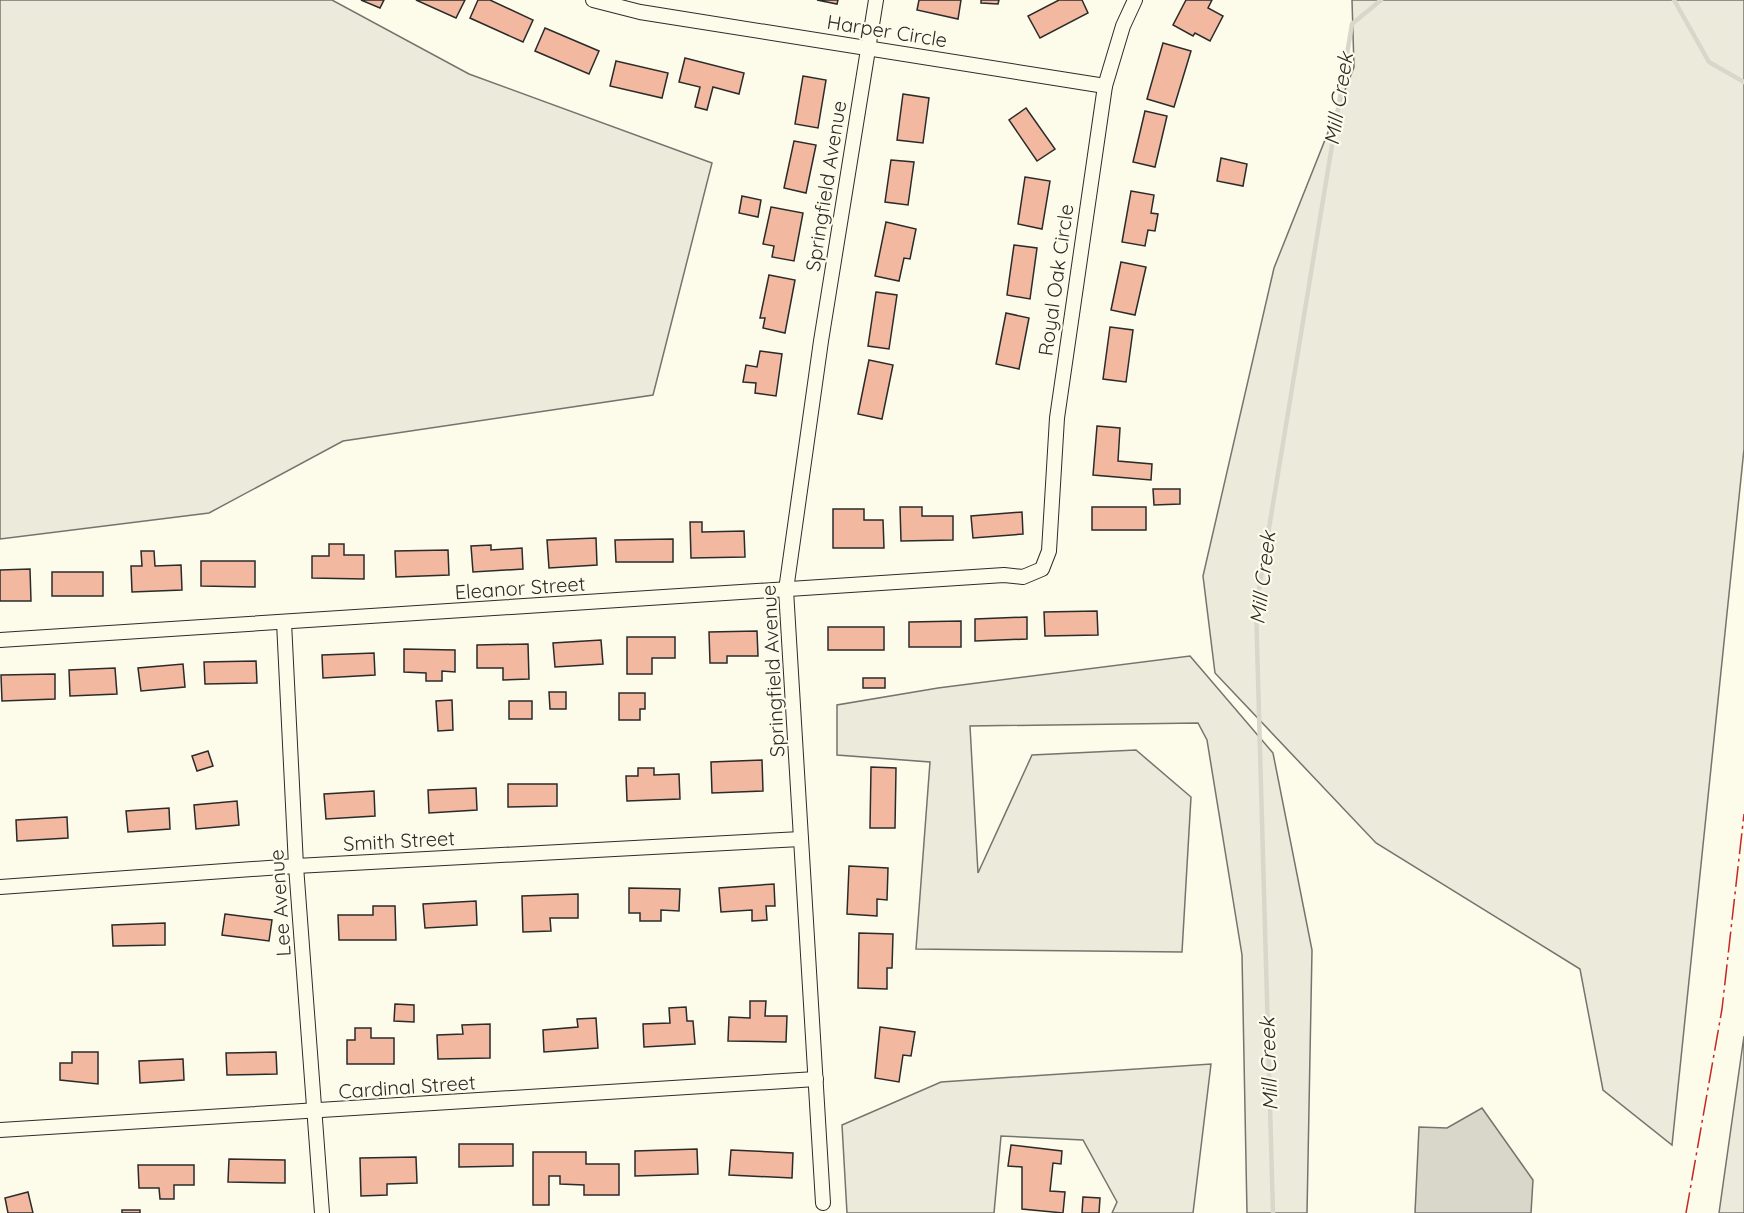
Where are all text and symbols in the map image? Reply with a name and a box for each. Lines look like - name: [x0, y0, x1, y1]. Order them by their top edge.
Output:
- street label: Harper Circle: [825, 9, 949, 52]
- water label: Mill Creek: [1318, 49, 1358, 147]
- street label: Springfield Avenue: [800, 99, 851, 273]
- street label: Royal Oak Circle: [1032, 202, 1079, 358]
- water label: Mill Creek: [1243, 528, 1281, 626]
- street label: Eleanor Street: [454, 570, 586, 605]
- street label: Springfield Avenue: [756, 584, 789, 758]
- street label: Smith Street: [342, 825, 456, 856]
- street label: Lee Avenue: [263, 849, 296, 957]
- water label: Mill Creek: [1253, 1015, 1283, 1111]
- street label: Cardinal Street: [338, 1069, 477, 1104]

